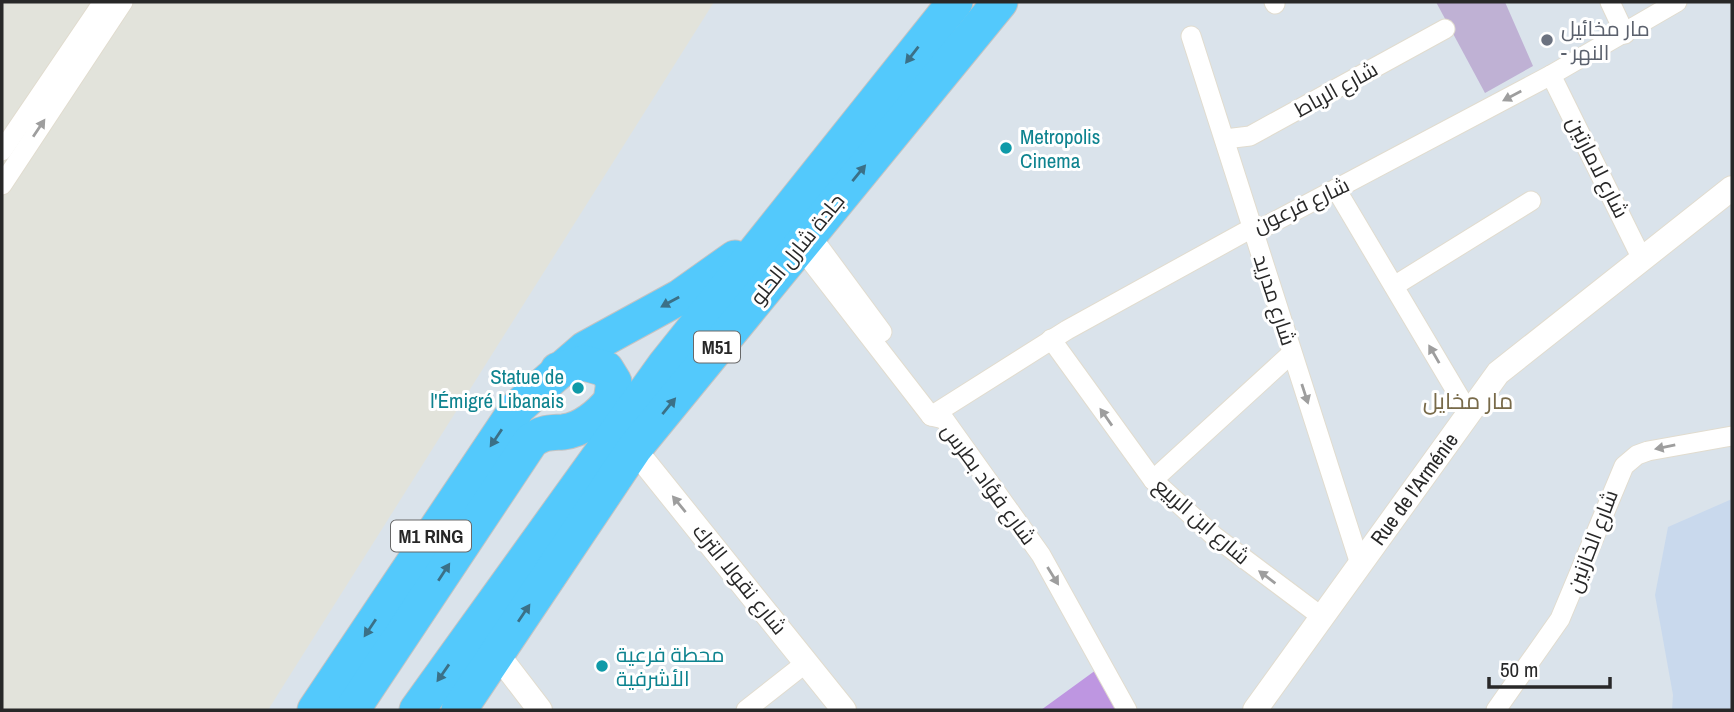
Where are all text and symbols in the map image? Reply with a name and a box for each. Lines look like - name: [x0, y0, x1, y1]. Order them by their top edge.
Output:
- place label: مار مخائيل - النهر: [1561, 14, 1650, 67]
- marker: مار مخائيل - النهر: [1539, 32, 1555, 48]
- one-way arrow: [904, 45, 919, 63]
- street label: شارع الرباط: [1289, 54, 1383, 124]
- one-way arrow: [1502, 91, 1522, 102]
- street label: شارع لامارتين: [1560, 111, 1636, 223]
- one-way arrow: [33, 118, 46, 138]
- place label: Metropolis Cinema: [1020, 122, 1100, 175]
- marker: Metropolis Cinema: [998, 140, 1014, 156]
- one-way arrow: [851, 164, 866, 182]
- street label: شارع فرعون: [1248, 170, 1354, 240]
- street label: جادة شارل الحلو: [743, 187, 851, 311]
- street label: شارع مدريد: [1247, 251, 1303, 349]
- one-way arrow: [660, 296, 680, 308]
- road number: M51: [694, 332, 740, 362]
- one-way arrow: [1428, 345, 1440, 364]
- place label: Statue de l'Émigré Libanais: [431, 362, 564, 415]
- marker: Statue de l'Émigré Libanais: [570, 380, 586, 396]
- one-way arrow: [1301, 383, 1311, 404]
- district label: مار مخايل: [1423, 385, 1513, 416]
- one-way arrow: [661, 398, 676, 416]
- one-way arrow: [1100, 408, 1114, 426]
- street label: شارع فؤاد بطرس: [935, 417, 1043, 551]
- street label: Rue de l'Arménie: [1363, 427, 1465, 551]
- one-way arrow: [490, 429, 503, 448]
- one-way arrow: [1654, 442, 1676, 453]
- street label: شارع ابن الربيع: [1148, 471, 1256, 571]
- street label: شارع الخازنين: [1559, 486, 1625, 596]
- one-way arrow: [672, 496, 687, 513]
- street label: شارع نقولا الترك: [686, 517, 794, 641]
- road number: M1 RING: [391, 520, 471, 552]
- one-way arrow: [437, 562, 450, 581]
- one-way arrow: [1047, 566, 1060, 585]
- one-way arrow: [1258, 570, 1276, 584]
- one-way arrow: [517, 604, 531, 622]
- one-way arrow: [363, 619, 377, 637]
- place label: محطة فرعية الأشرفية: [616, 640, 725, 693]
- scale bar: [1489, 646, 1610, 690]
- text: 50 m: [1500, 655, 1538, 684]
- marker: محطة فرعية الأشرفية: [594, 658, 610, 674]
- one-way arrow: [436, 664, 450, 682]

